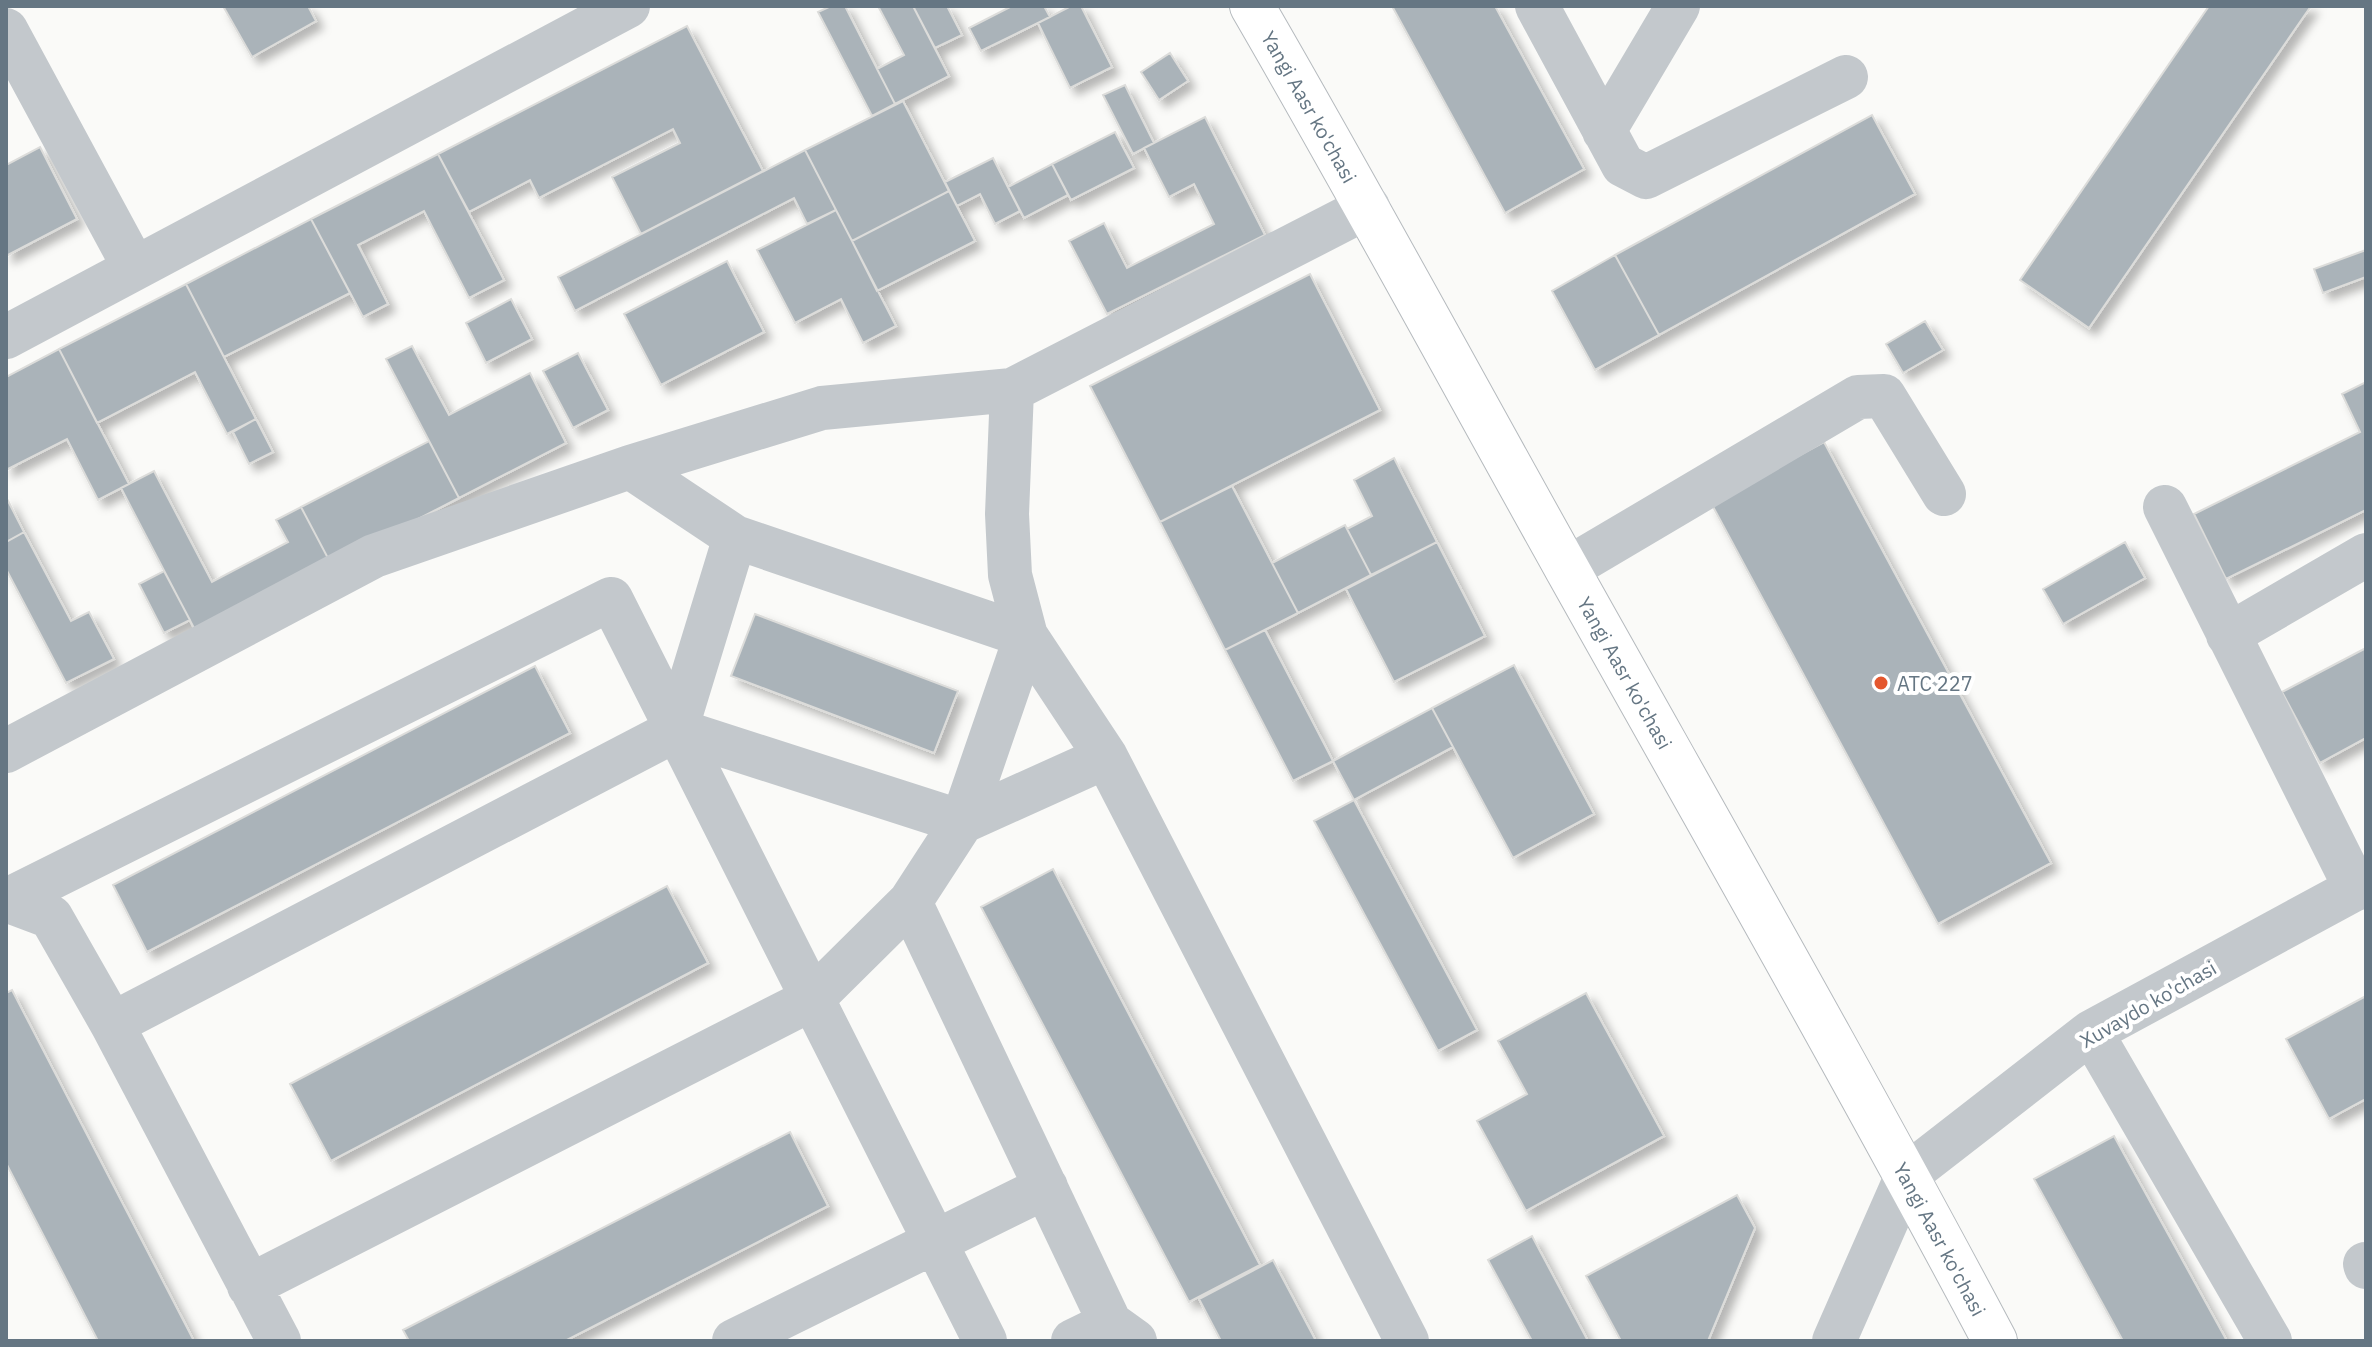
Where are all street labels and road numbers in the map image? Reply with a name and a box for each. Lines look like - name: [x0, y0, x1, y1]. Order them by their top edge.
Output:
- street label: Yangi Aasr ko'chasi: [1256, 26, 1364, 188]
- street label: Yangi Aasr ko'chasi: [1572, 592, 1679, 754]
- street label: Xuvaydo ko'chasi: [2075, 954, 2221, 1054]
- street label: Yangi Aasr ko'chasi: [1888, 1157, 1993, 1321]

